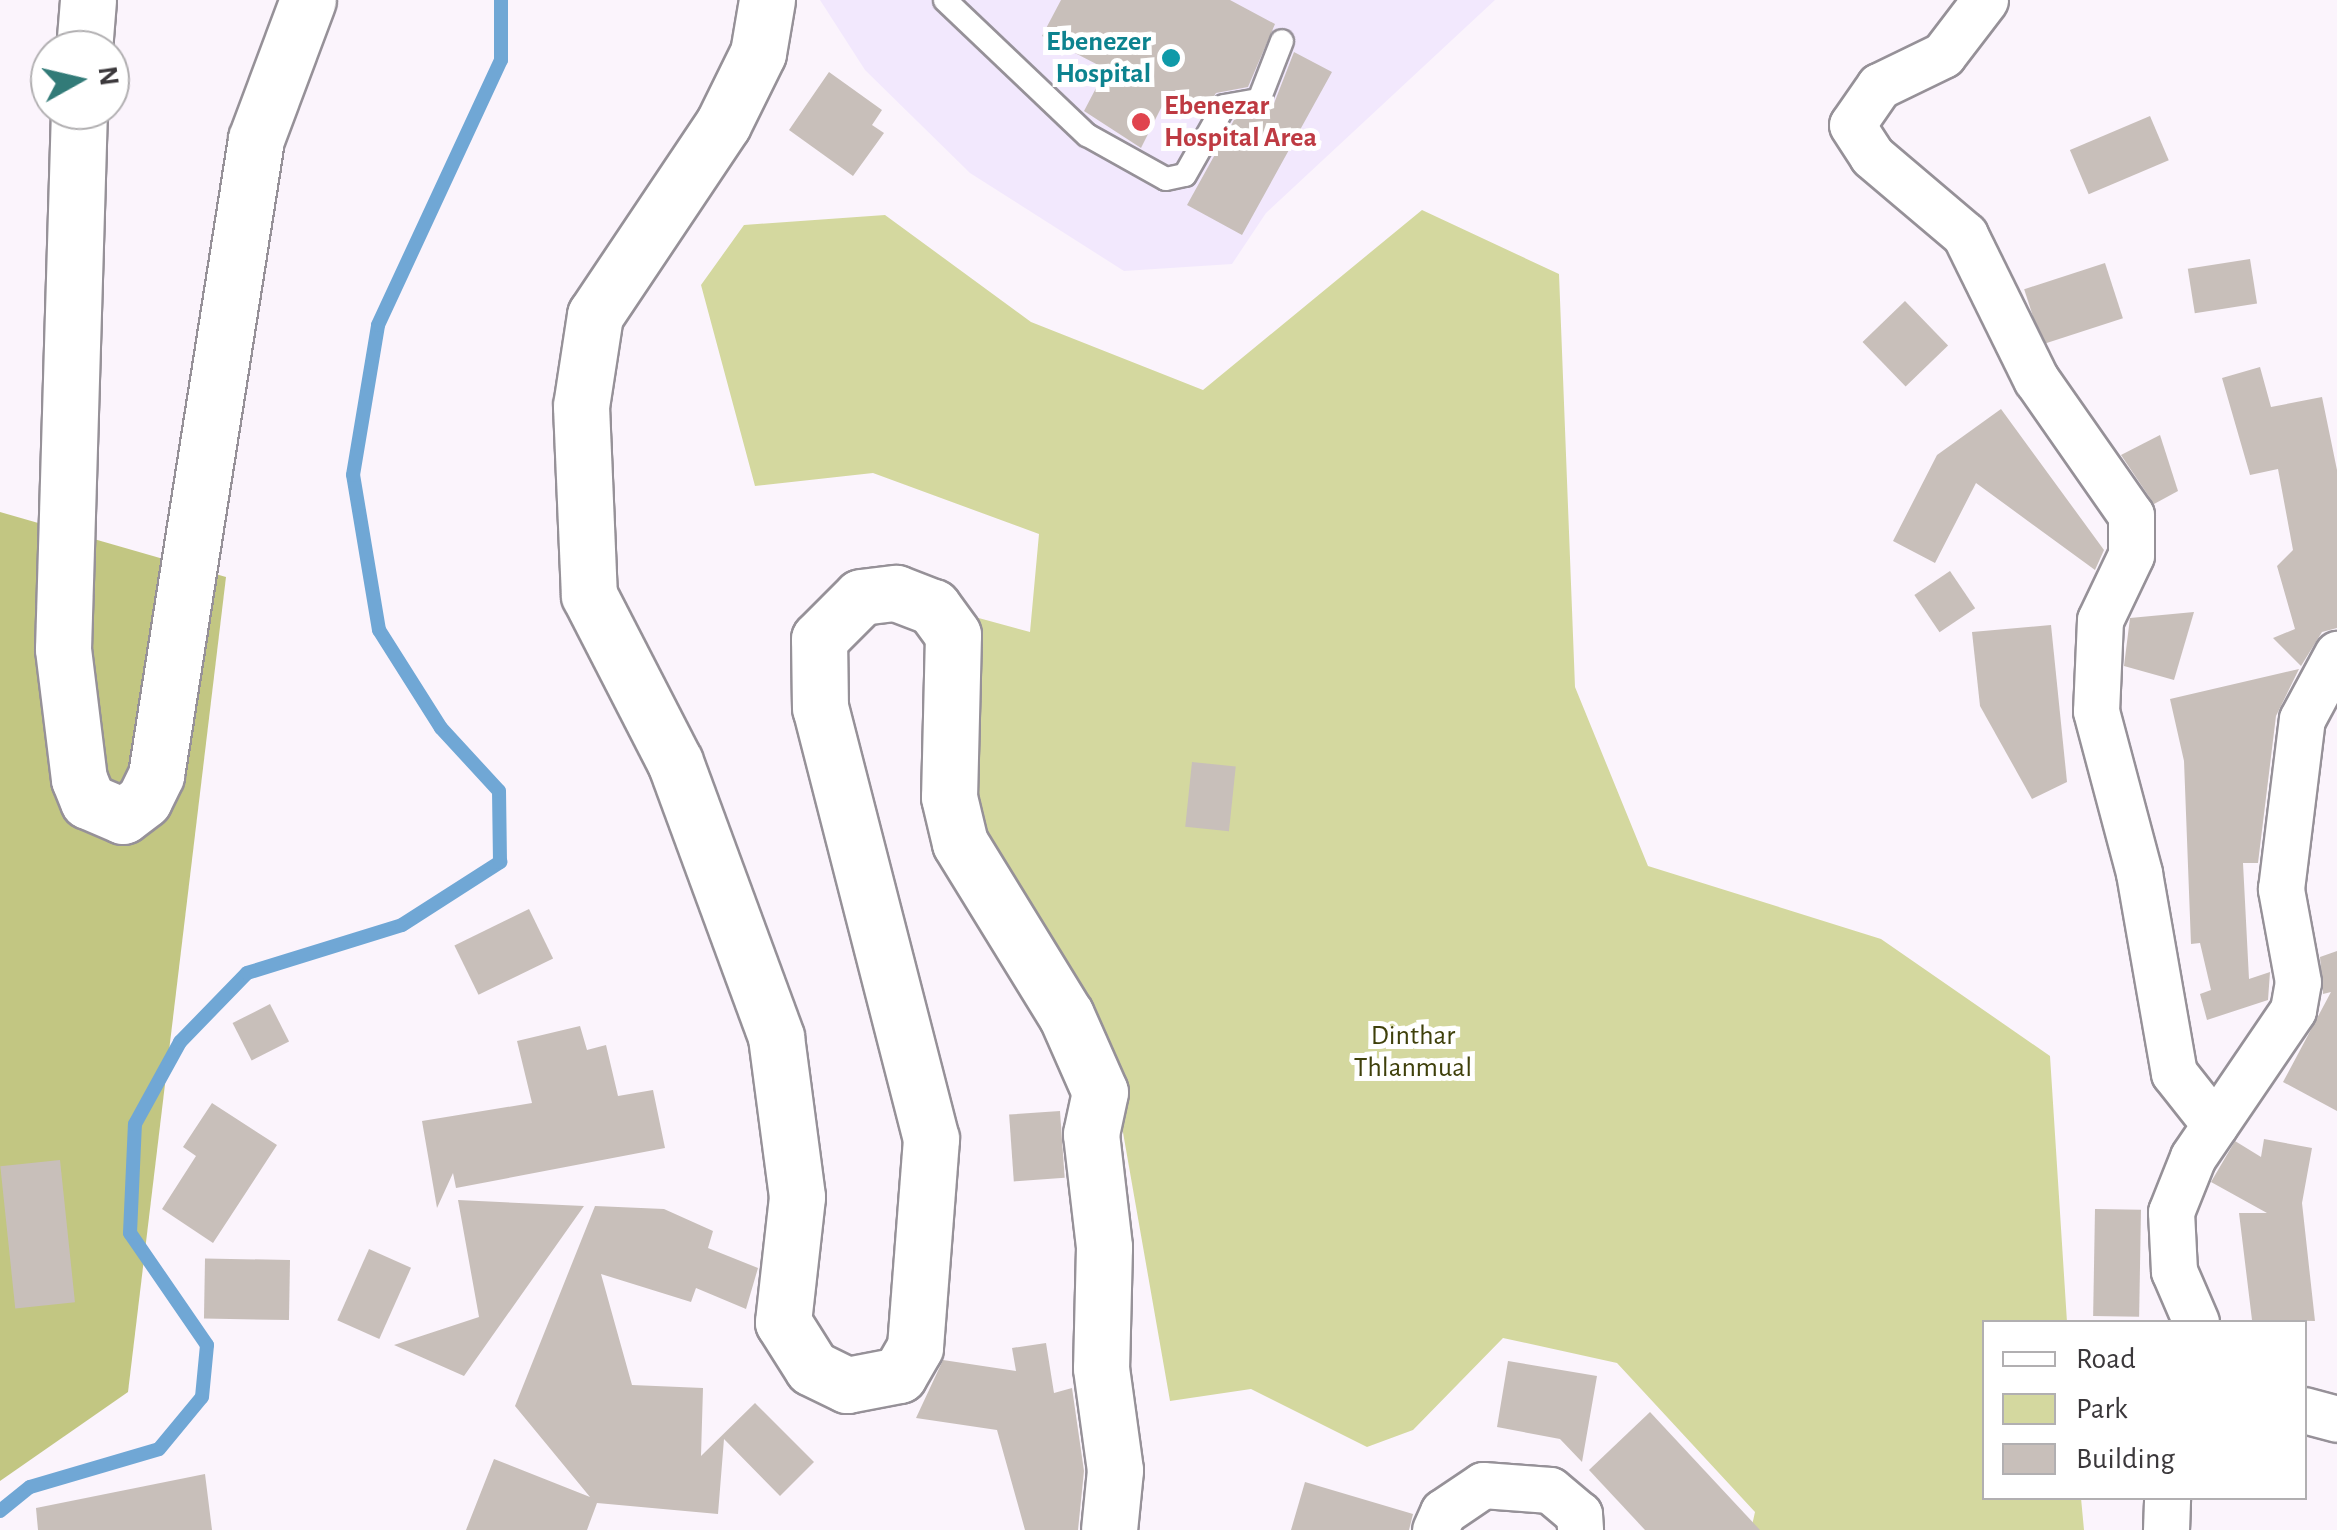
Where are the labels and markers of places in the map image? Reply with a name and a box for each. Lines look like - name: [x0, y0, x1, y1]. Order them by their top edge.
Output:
- place label: Ebenezer Hospital: [1046, 25, 1151, 91]
- marker: Ebenezer Hospital: [1160, 47, 1182, 69]
- place label: Ebenezar Hospital Area: [1164, 89, 1317, 155]
- marker: Ebenezar Hospital Area: [1128, 109, 1154, 135]

